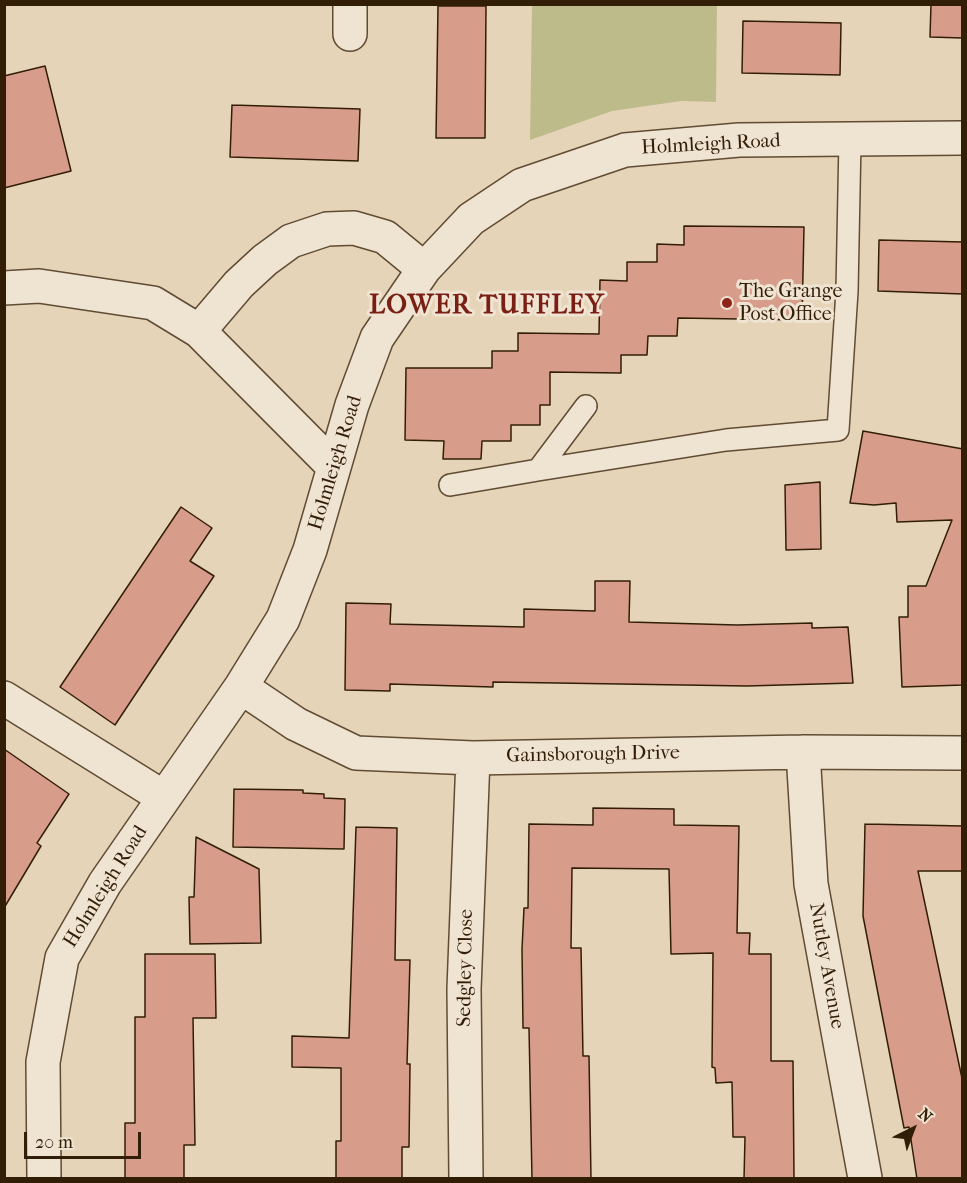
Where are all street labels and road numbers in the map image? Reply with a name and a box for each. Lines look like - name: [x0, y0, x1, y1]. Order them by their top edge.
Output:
- street label: Holmleigh Road: [641, 129, 781, 161]
- street label: Holmleigh Road: [304, 393, 368, 533]
- street label: Gainsborough Drive: [506, 741, 680, 769]
- street label: Holmleigh Road: [59, 821, 153, 953]
- street label: Nutley Avenue: [803, 901, 849, 1031]
- street label: Sedgley Close: [453, 909, 479, 1027]

